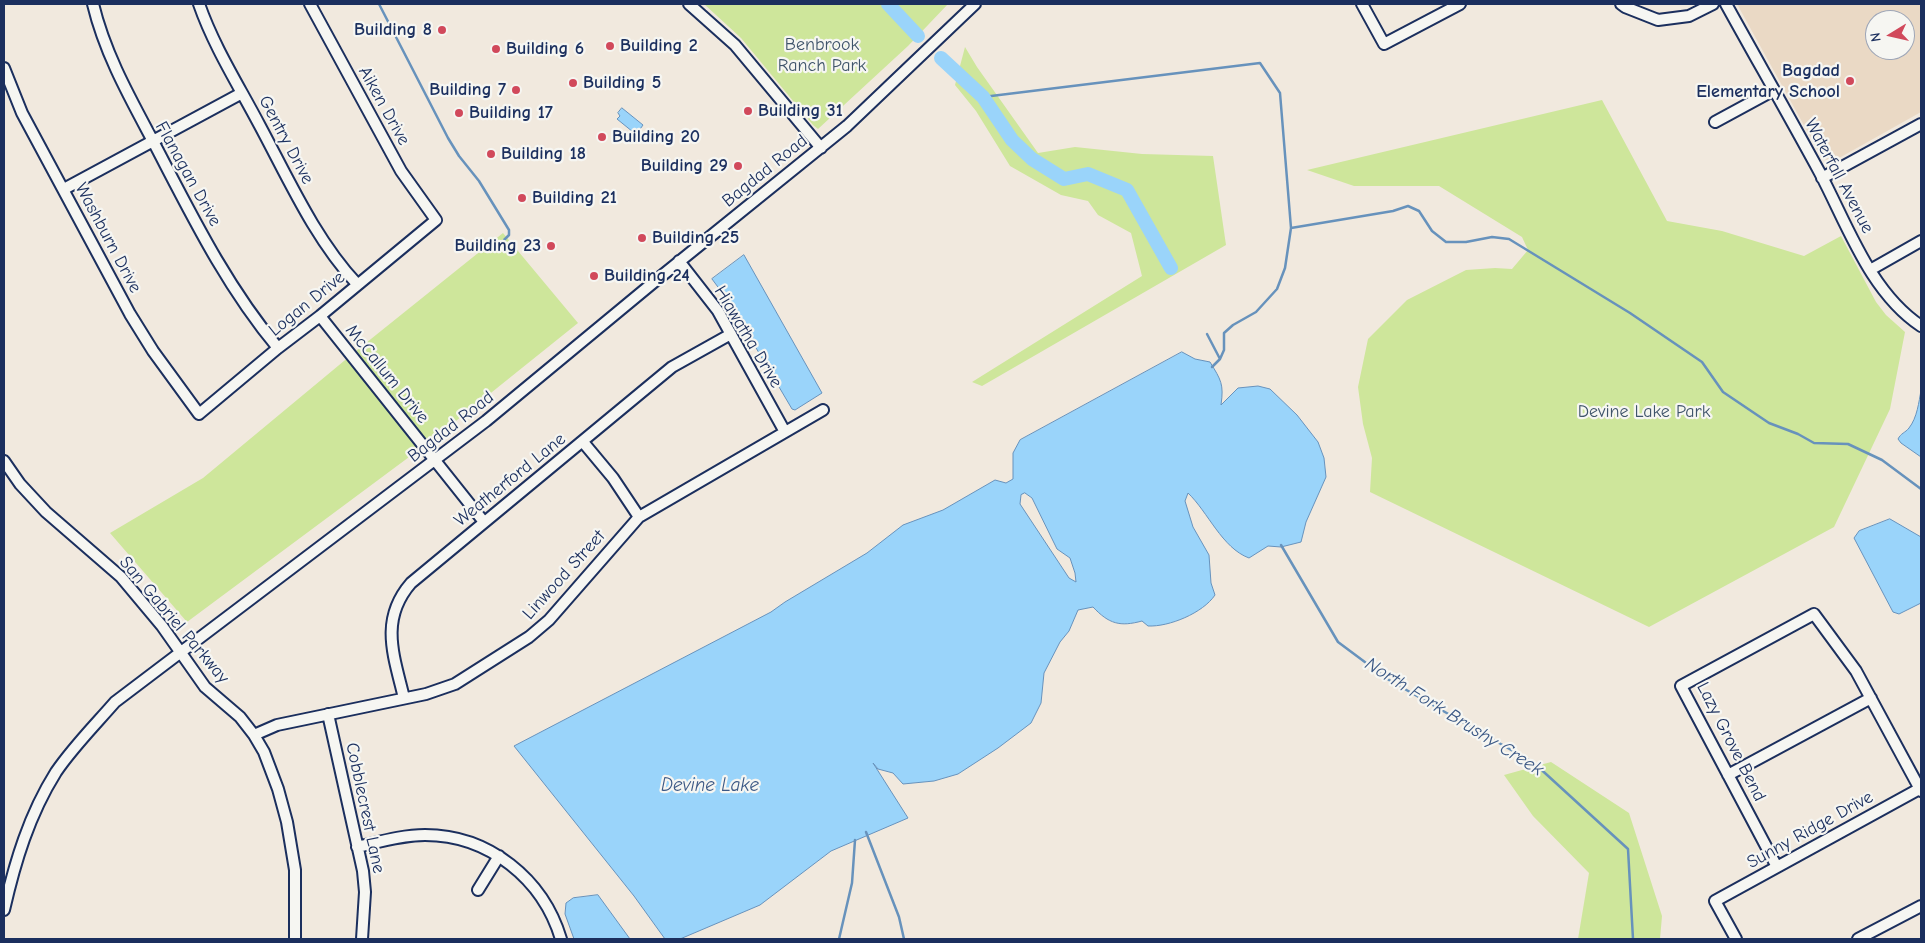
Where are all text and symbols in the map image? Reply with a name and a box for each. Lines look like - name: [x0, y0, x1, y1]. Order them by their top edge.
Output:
- north arrow: [1865, 10, 1915, 60]
- place label: Building 8: [354, 19, 432, 41]
- marker: Building 8: [436, 24, 448, 36]
- text: N: [1867, 31, 1885, 43]
- park label: Benbrook Ranch Park: [778, 34, 866, 76]
- place label: Building 2: [620, 35, 698, 57]
- place label: Building 6: [506, 38, 584, 60]
- marker: Building 2: [604, 40, 616, 52]
- marker: Building 6: [490, 43, 502, 55]
- place label: Bagdad Elementary School: [1696, 60, 1840, 102]
- street label: Aiken Drive: [354, 63, 414, 149]
- place label: Building 5: [583, 72, 661, 94]
- marker: Bagdad Elementary School: [1844, 75, 1856, 87]
- marker: Building 5: [567, 77, 579, 89]
- place label: Building 7: [429, 79, 506, 101]
- marker: Building 7: [510, 84, 522, 96]
- street label: Gentry Drive: [254, 92, 318, 188]
- place label: Building 31: [758, 100, 843, 122]
- place label: Building 17: [469, 102, 553, 124]
- marker: Building 31: [742, 105, 754, 117]
- marker: Building 17: [453, 107, 465, 119]
- street label: Waterfall Avenue: [1800, 115, 1878, 237]
- street label: Flanagan Drive: [150, 118, 226, 230]
- place label: Building 20: [612, 126, 700, 148]
- street label: Bagdad Road: [718, 130, 812, 212]
- marker: Building 20: [596, 131, 608, 143]
- place label: Building 18: [501, 143, 586, 165]
- marker: Building 18: [485, 148, 497, 160]
- place label: Building 29: [641, 155, 728, 177]
- marker: Building 29: [732, 160, 744, 172]
- street label: Washburn Drive: [70, 179, 146, 297]
- place label: Building 21: [532, 187, 617, 209]
- marker: Building 21: [516, 192, 528, 204]
- place label: Building 25: [652, 227, 739, 249]
- marker: Building 25: [636, 232, 648, 244]
- place label: Building 23: [454, 235, 541, 257]
- marker: Building 23: [545, 240, 557, 252]
- place label: Building 24: [604, 265, 690, 287]
- street label: Logan Drive: [265, 267, 349, 341]
- marker: Building 24: [588, 270, 600, 282]
- street label: Hiawatha Drive: [709, 282, 787, 392]
- street label: McCallum Drive: [341, 320, 433, 428]
- street label: Bagdad Road: [404, 387, 498, 467]
- park label: Devine Lake Park: [1578, 401, 1710, 423]
- street label: Weatherford Lane: [450, 429, 570, 531]
- street label: Linwood Street: [518, 526, 610, 624]
- street label: San Gabriel Parkway: [114, 552, 234, 688]
- water label: North Fork Brushy Creek: [1361, 653, 1547, 781]
- street label: Lazy Grove Bend: [1692, 679, 1770, 805]
- street label: Cobblecrest Lane: [341, 741, 389, 875]
- water label: Devine Lake: [661, 775, 759, 797]
- street label: Sunny Ridge Drive: [1743, 786, 1877, 874]

